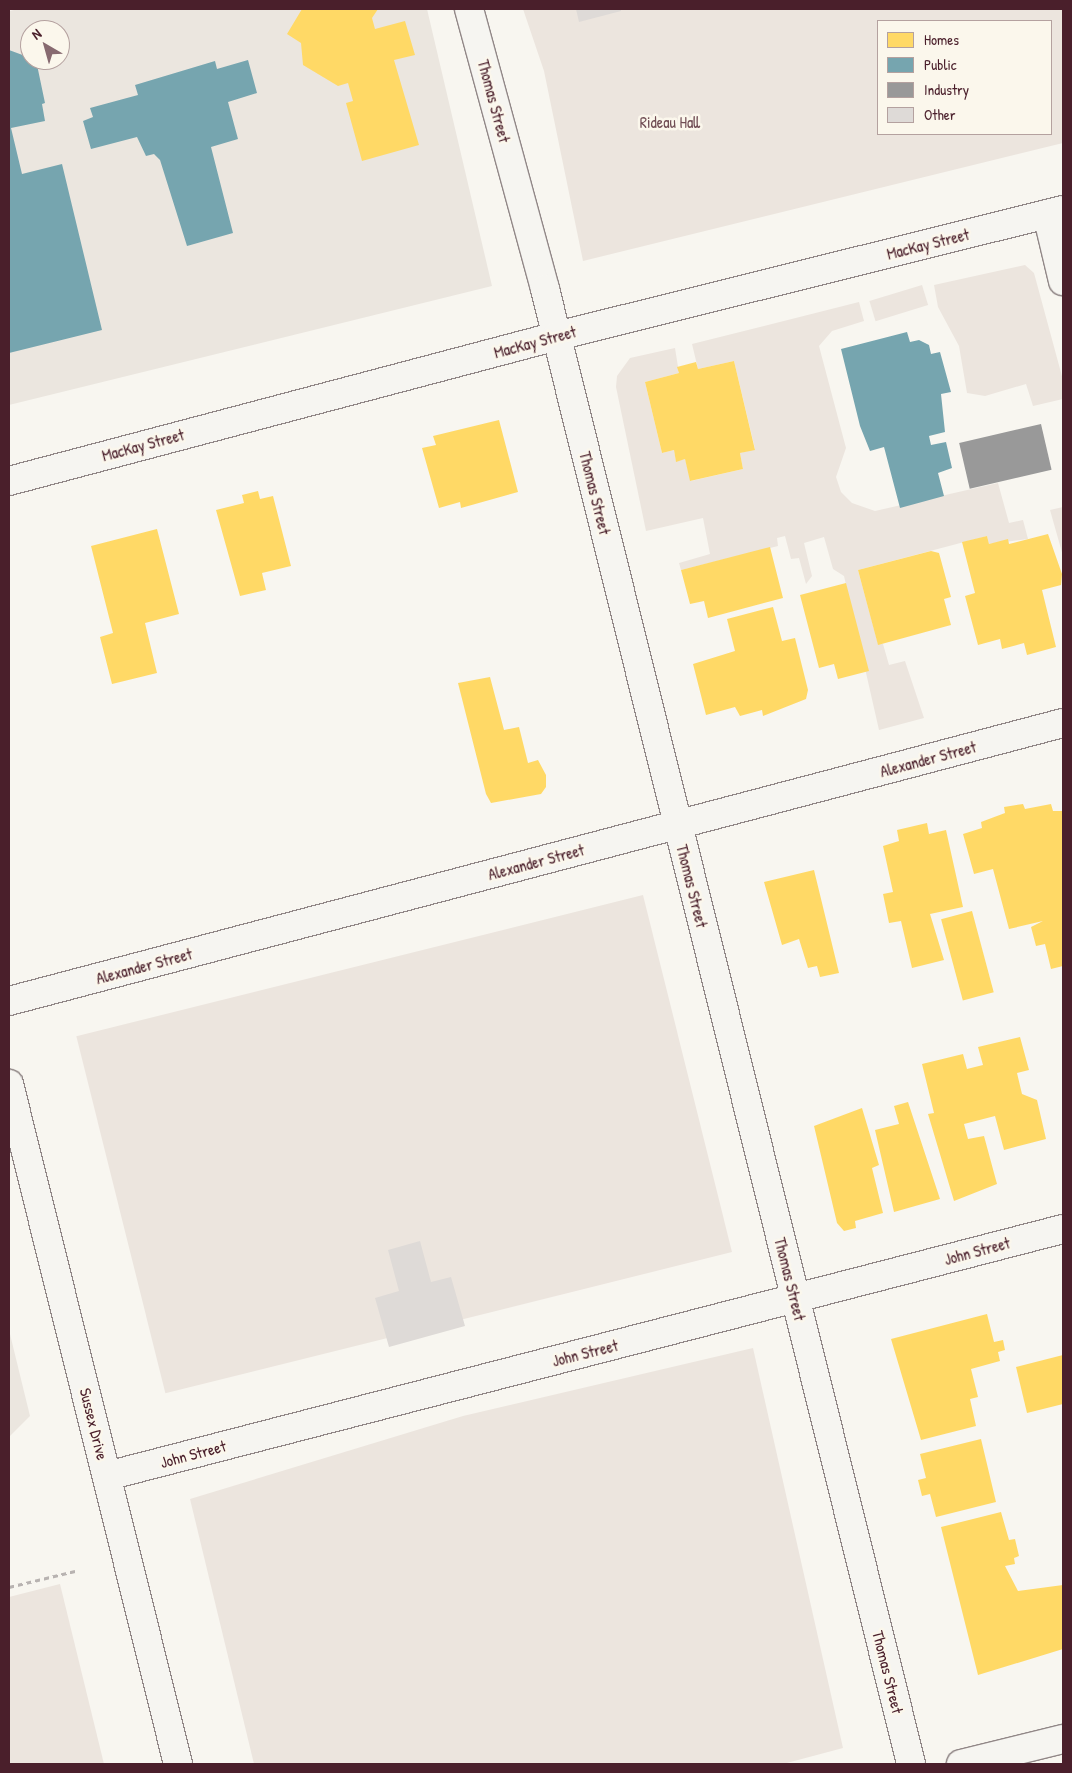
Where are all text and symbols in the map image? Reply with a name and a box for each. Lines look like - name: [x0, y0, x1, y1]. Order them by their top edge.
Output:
- north arrow: [20, 20, 70, 70]
- legend: [877, 20, 1052, 135]
- text: N: [27, 24, 45, 43]
- text: Homes: [924, 29, 959, 50]
- text: Public: [924, 54, 957, 75]
- street label: Thomas Street: [474, 58, 514, 144]
- text: Industry: [924, 79, 969, 100]
- text: Other: [924, 104, 956, 125]
- park label: Rideau Hall: [640, 112, 700, 132]
- street label: MacKay Street: [885, 224, 971, 264]
- street label: MacKay Street: [492, 322, 578, 362]
- street label: MacKay Street: [100, 425, 186, 465]
- street label: Thomas Street: [575, 449, 615, 537]
- street label: Alexander Street: [878, 737, 978, 781]
- street label: Alexander Street: [486, 840, 586, 884]
- street label: Thomas Street: [672, 842, 712, 930]
- street label: Alexander Street: [94, 944, 194, 988]
- street label: John Street: [942, 1233, 1012, 1269]
- street label: Thomas Street: [770, 1235, 810, 1323]
- street label: John Street: [550, 1336, 620, 1370]
- street label: Sussex Drive: [76, 1386, 112, 1462]
- street label: John Street: [158, 1436, 228, 1472]
- street label: Thomas Street: [868, 1628, 908, 1716]

